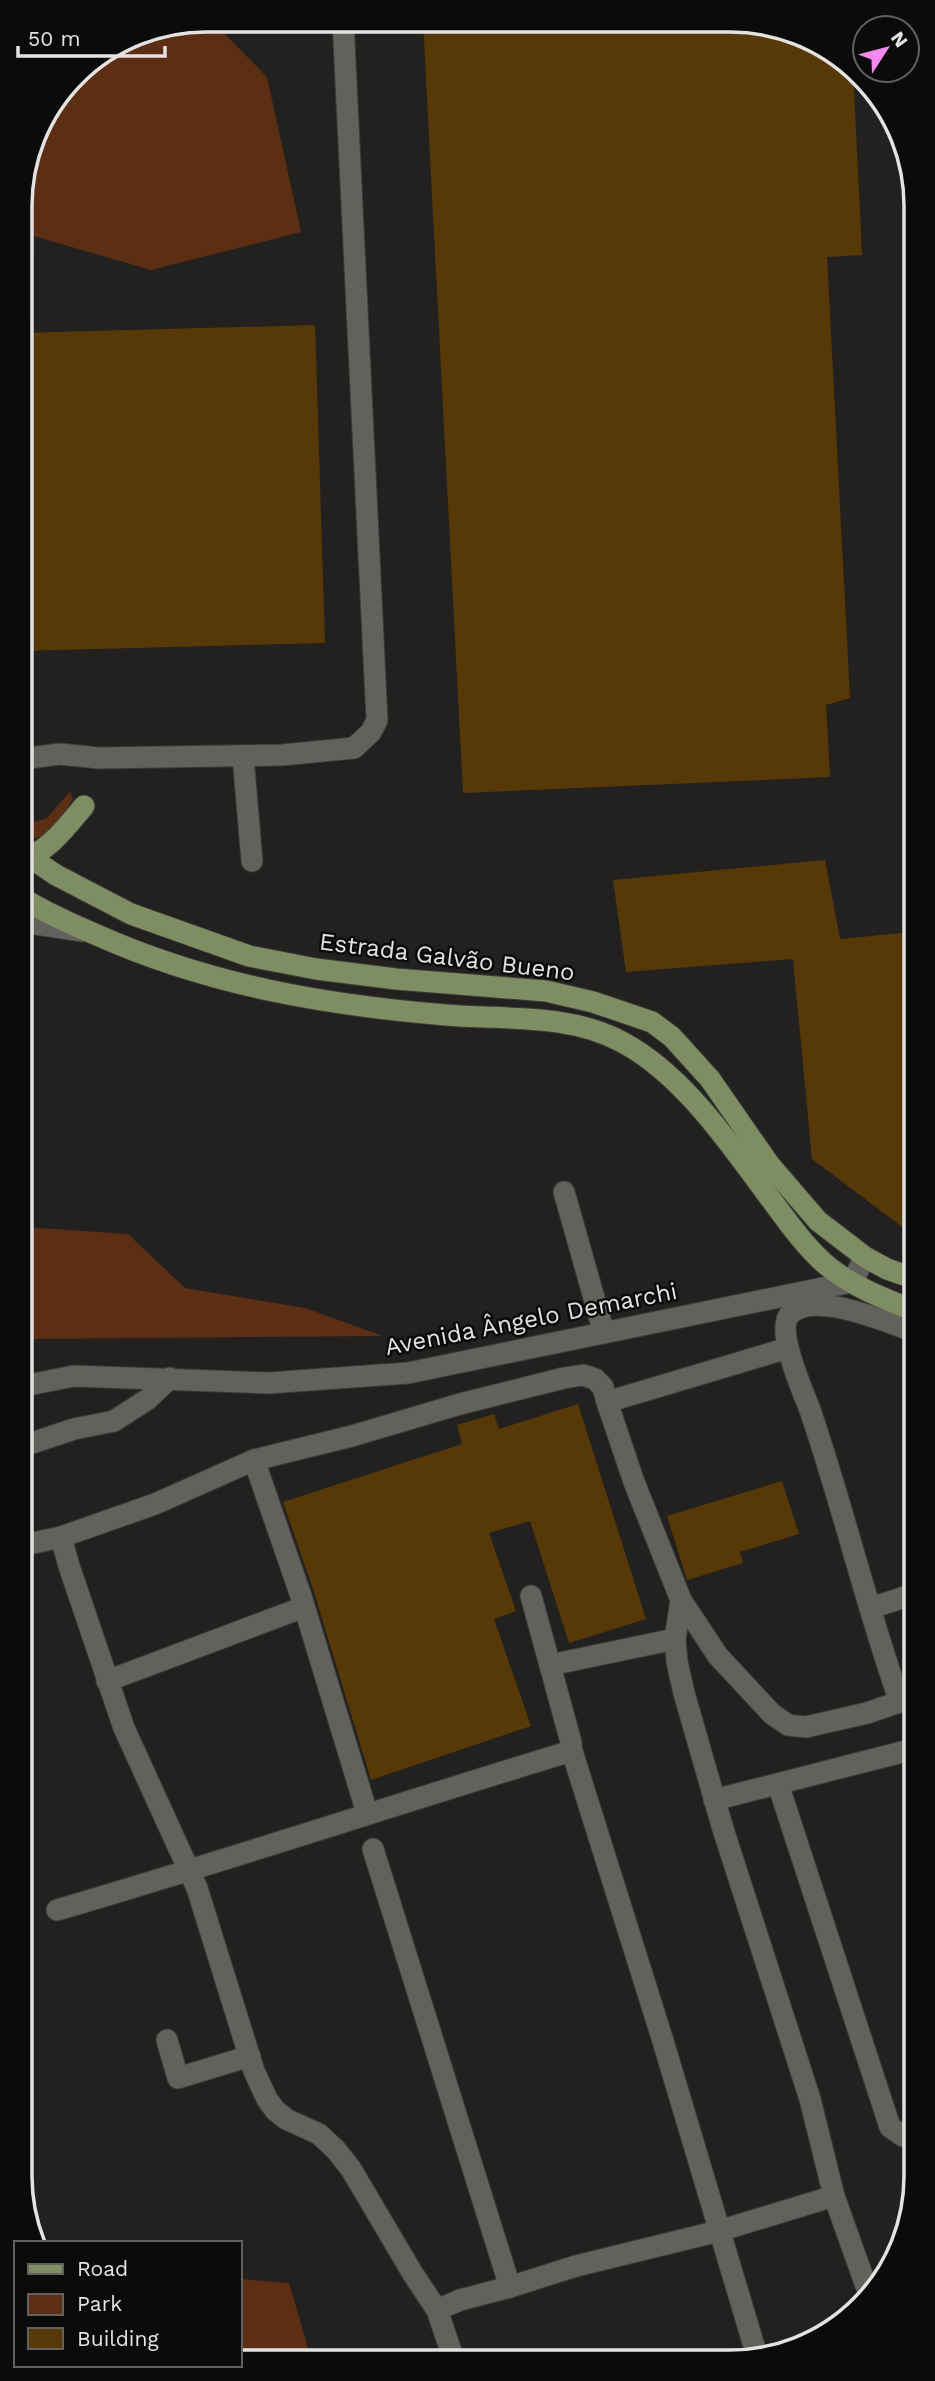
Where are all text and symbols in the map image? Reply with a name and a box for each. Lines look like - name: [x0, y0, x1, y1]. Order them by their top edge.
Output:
- scale bar: [18, 14, 164, 58]
- north arrow: [851, 14, 921, 84]
- text: 50 m: [28, 26, 80, 51]
- text: N: [886, 27, 913, 52]
- street label: Estrada Galvão Bueno: [318, 927, 576, 987]
- street label: Avenida Ângelo Demarchi: [383, 1277, 679, 1361]
- legend: [14, 2241, 242, 2367]
- text: Road: [77, 2256, 128, 2281]
- text: Park: [77, 2291, 122, 2316]
- text: Building: [77, 2326, 159, 2351]

